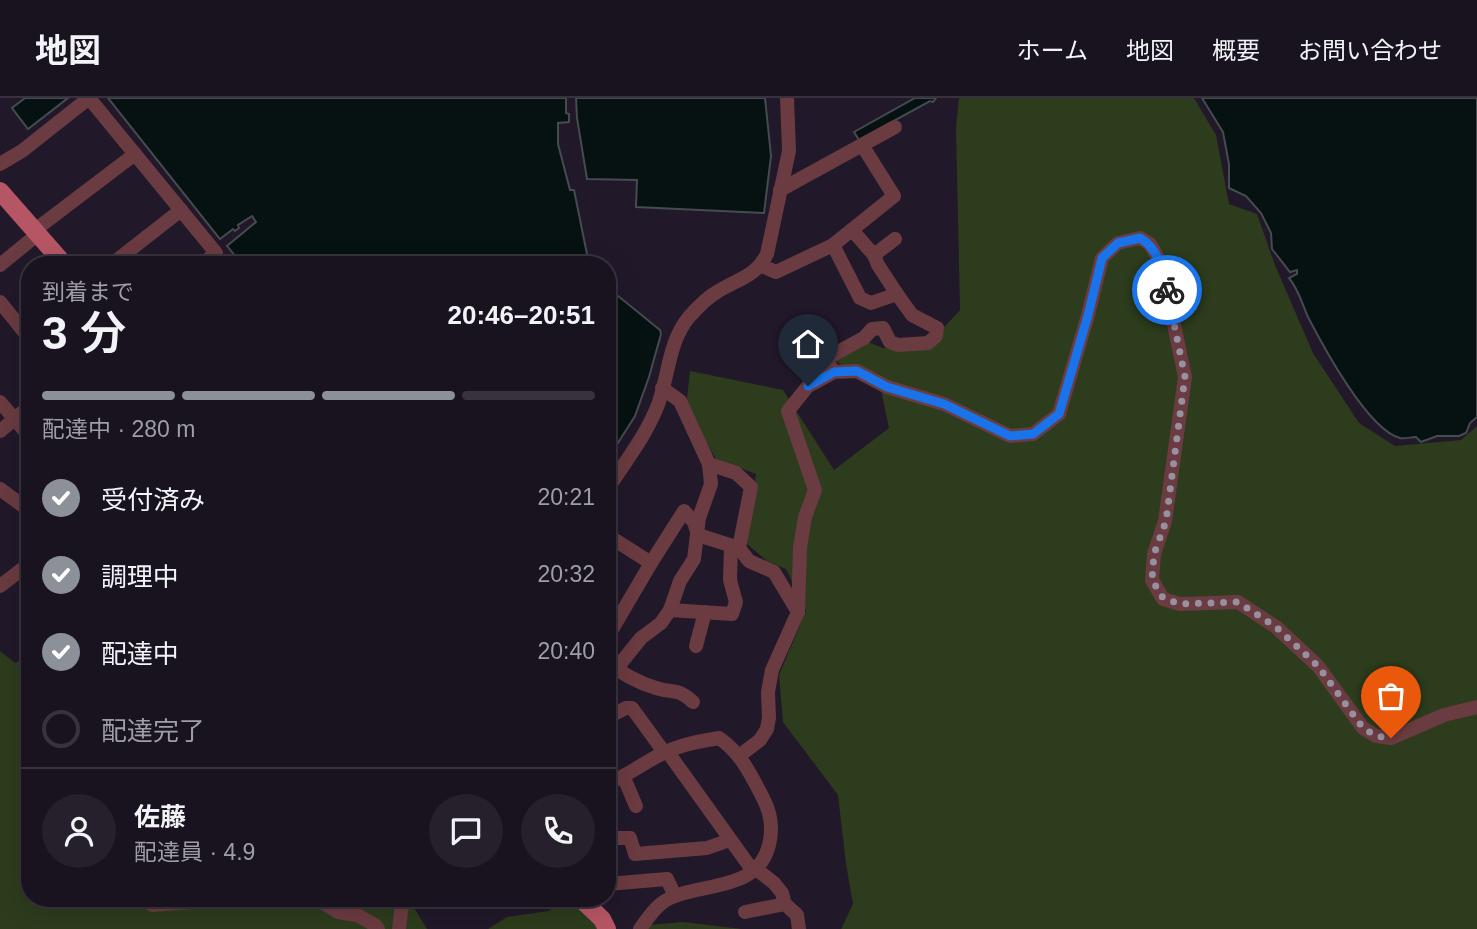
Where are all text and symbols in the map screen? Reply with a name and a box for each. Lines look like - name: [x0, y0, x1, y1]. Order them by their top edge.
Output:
- text: 地図: [35, 32, 101, 69]
- text: ホーム: [1017, 37, 1088, 64]
- text: 地図: [1126, 37, 1174, 64]
- text: 概要: [1212, 37, 1260, 64]
- text: お問い合わせ: [1298, 37, 1442, 64]
- courier: [1132, 255, 1202, 325]
- icon: bike: [1148, 271, 1186, 309]
- text: 到着まで: [42, 279, 134, 305]
- text: 20:46–20:51: [448, 300, 595, 330]
- text: 3 分: [42, 307, 126, 359]
- pin: [778, 314, 838, 386]
- icon: home: [789, 325, 827, 363]
- text: 配達中 · 280 m: [42, 416, 195, 442]
- icon: check: [42, 479, 80, 517]
- text: 20:21: [537, 484, 595, 510]
- text: 受付済み: [101, 485, 205, 515]
- icon: check: [42, 556, 80, 594]
- text: 20:32: [537, 561, 595, 587]
- text: 調理中: [101, 562, 179, 592]
- icon: check: [42, 633, 80, 671]
- text: 20:40: [537, 638, 595, 664]
- text: 配達中: [101, 639, 179, 669]
- pin: [1361, 666, 1421, 738]
- icon: bag: [1372, 677, 1410, 715]
- text: 配達完了: [101, 716, 205, 746]
- button: person: [42, 794, 116, 868]
- button: chat: [429, 794, 503, 868]
- button: phone: [521, 794, 595, 868]
- text: 佐藤: [134, 802, 186, 832]
- text: 配達員 · 4.9: [134, 839, 255, 865]

